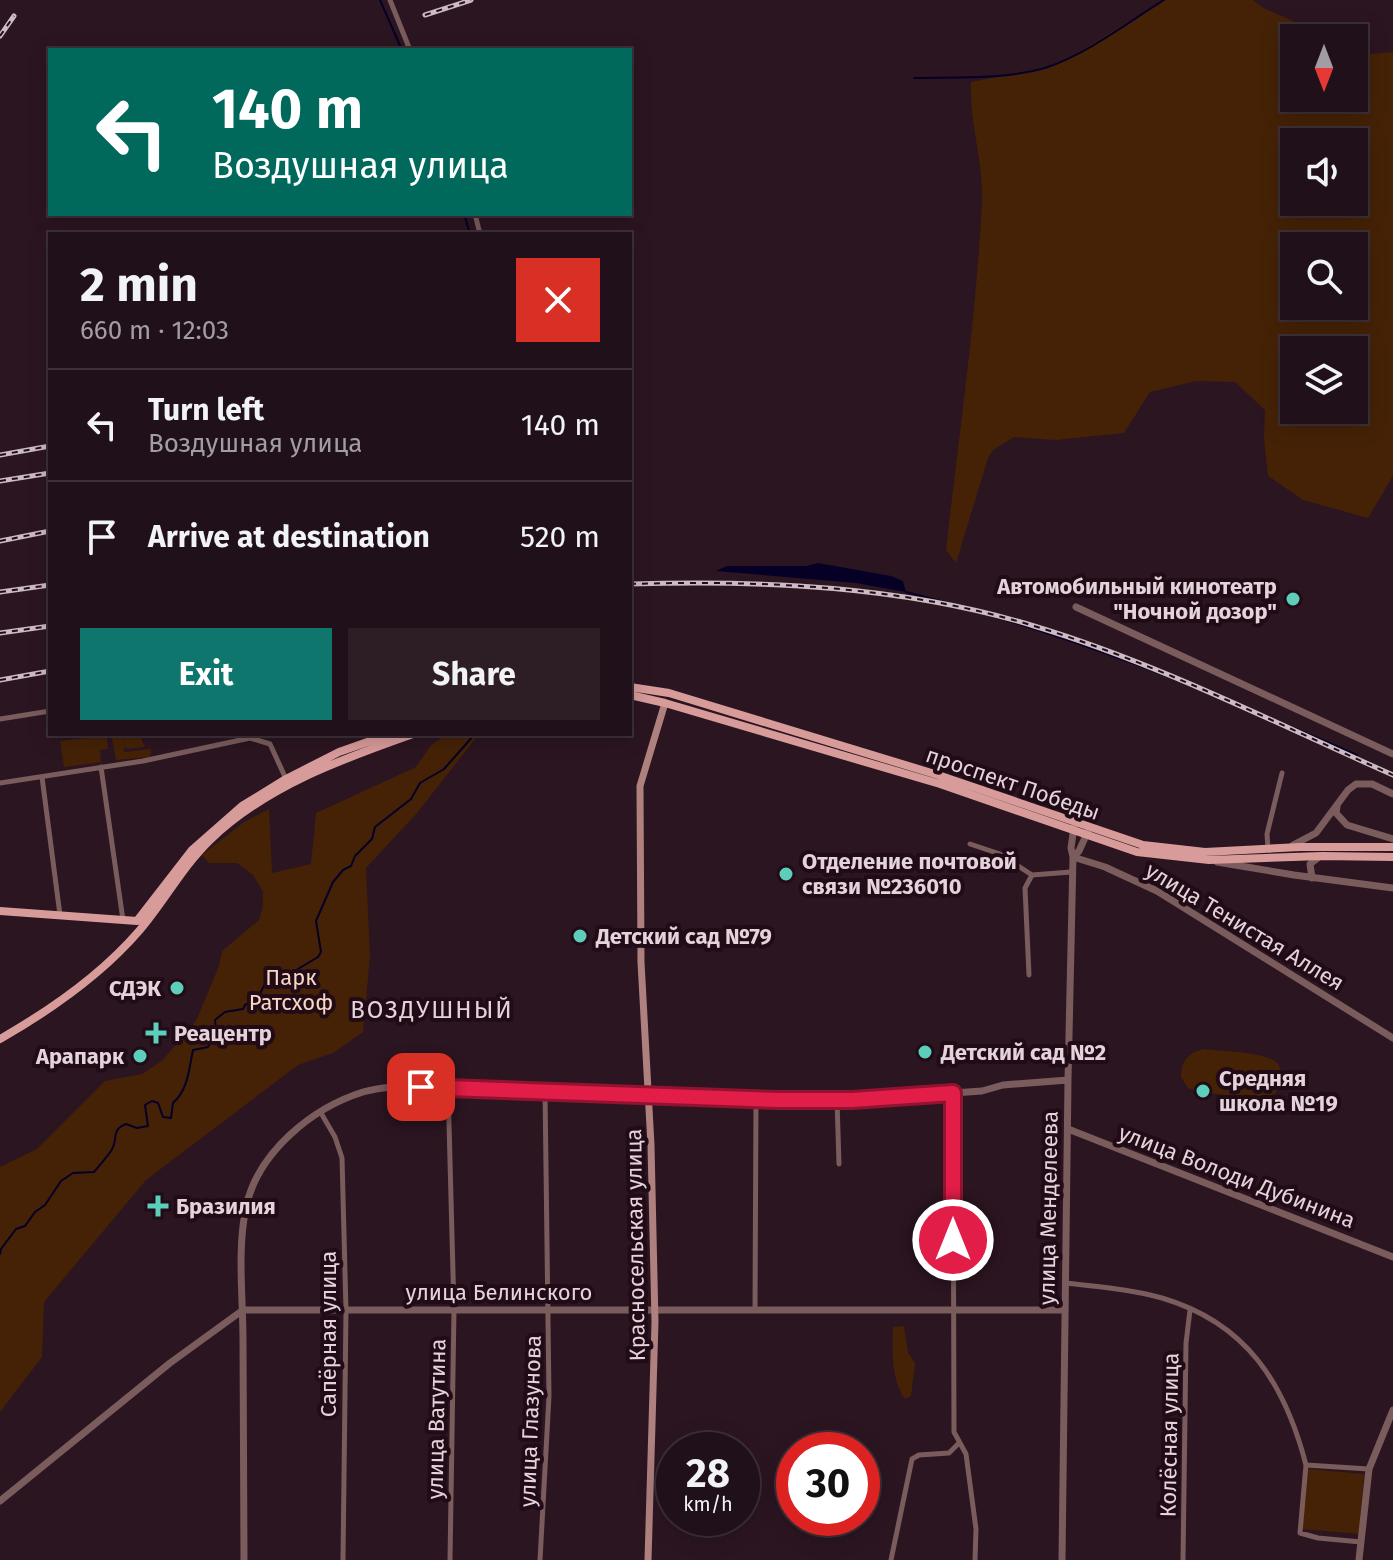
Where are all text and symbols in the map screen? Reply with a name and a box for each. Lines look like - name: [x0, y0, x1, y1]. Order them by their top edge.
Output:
- north arrow: [1280, 24, 1368, 112]
- map controls: [1280, 24, 1368, 424]
- text: 140 m: [212, 76, 363, 143]
- icon: left: [80, 80, 184, 184]
- button: sound: [1280, 128, 1368, 216]
- text: Воздушная улица: [212, 144, 509, 188]
- button: search: [1280, 232, 1368, 320]
- text: 2 min: [80, 256, 198, 314]
- button: close: [516, 258, 600, 342]
- text: 660 m · 12:03: [80, 315, 229, 346]
- button: layers: [1280, 336, 1368, 424]
- text: Turn left: [148, 392, 264, 428]
- icon: left: [80, 403, 124, 447]
- text: 140 m: [521, 407, 600, 443]
- text: Воздушная улица: [148, 428, 362, 459]
- icon: arrive: [80, 515, 124, 559]
- text: Arrive at destination: [148, 519, 430, 555]
- text: 520 m: [520, 519, 600, 555]
- place label: Автомобильный кинотеатр "Ночной дозор": [996, 573, 1277, 625]
- marker: Автомобильный кинотеатр "Ночной дозор": [1284, 590, 1302, 608]
- button: Exit: [80, 628, 332, 720]
- button: Share: [348, 628, 600, 720]
- street label: проспект Победы: [922, 741, 1103, 826]
- place label: Отделение почтовой связи №236010: [802, 848, 1017, 900]
- street label: улица Тенистая Аллея: [1141, 856, 1349, 996]
- marker: Отделение почтовой связи №236010: [777, 865, 795, 883]
- place label: Детский сад №79: [595, 923, 772, 950]
- marker: Детский сад №79: [571, 927, 589, 945]
- park label: Парк Ратсхоф: [249, 964, 333, 1016]
- place label: СДЭК: [109, 975, 161, 1002]
- marker: СДЭК: [168, 979, 186, 997]
- district label: ВОЗДУШНЫЙ: [350, 996, 514, 1024]
- place label: Реацентр: [174, 1020, 272, 1047]
- marker: Реацентр: [145, 1022, 167, 1044]
- place label: Детский сад №2: [940, 1039, 1106, 1066]
- place label: Арапарк: [35, 1043, 125, 1070]
- marker: Детский сад №2: [916, 1043, 934, 1061]
- marker: Арапарк: [131, 1047, 149, 1065]
- pin: [387, 1053, 455, 1121]
- icon: arrive: [399, 1065, 443, 1109]
- place label: Средняя школа №19: [1219, 1065, 1338, 1117]
- marker: Средняя школа №19: [1194, 1082, 1212, 1100]
- street label: улица Менделеева: [1033, 1111, 1064, 1305]
- street label: улица Володи Дубинина: [1115, 1119, 1359, 1234]
- street label: Красносельская улица: [620, 1128, 651, 1362]
- place label: Бразилия: [176, 1193, 276, 1220]
- marker: Бразилия: [147, 1195, 169, 1217]
- position arrow: [911, 1198, 995, 1282]
- street label: Сапёрная улица: [315, 1251, 342, 1417]
- street label: улица Белинского: [406, 1279, 592, 1306]
- street label: улица Глазунова: [514, 1334, 547, 1508]
- street label: улица Ватутина: [422, 1338, 451, 1500]
- street label: Колёсная улица: [1155, 1352, 1184, 1518]
- speed limit sign: 30: [776, 1432, 880, 1536]
- text: 28: [686, 1450, 730, 1498]
- text: km/h: [683, 1492, 733, 1516]

